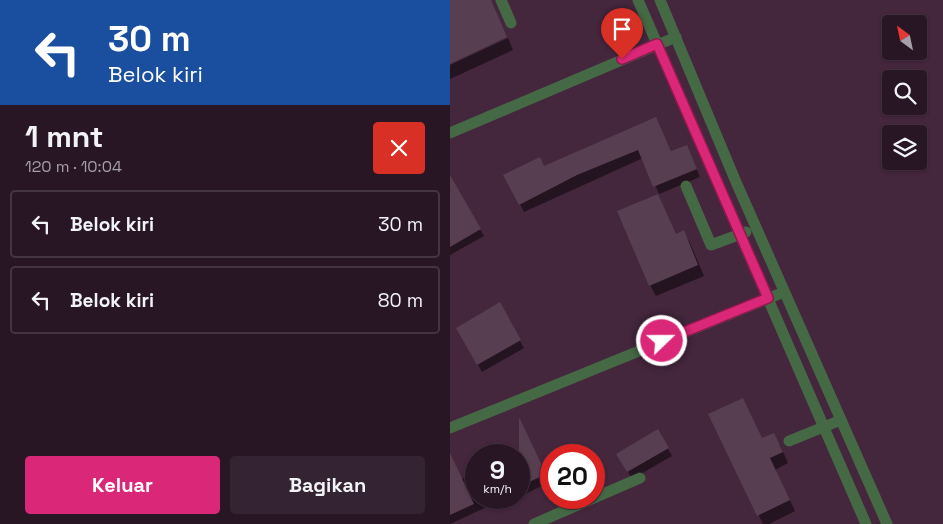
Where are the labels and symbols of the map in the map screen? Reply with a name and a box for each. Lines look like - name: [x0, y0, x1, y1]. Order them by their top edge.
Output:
- pin: [601, 8, 643, 59]
- north arrow: [882, 15, 928, 60]
- position arrow: [635, 314, 687, 366]
- speed limit sign: 20: [540, 444, 605, 509]

